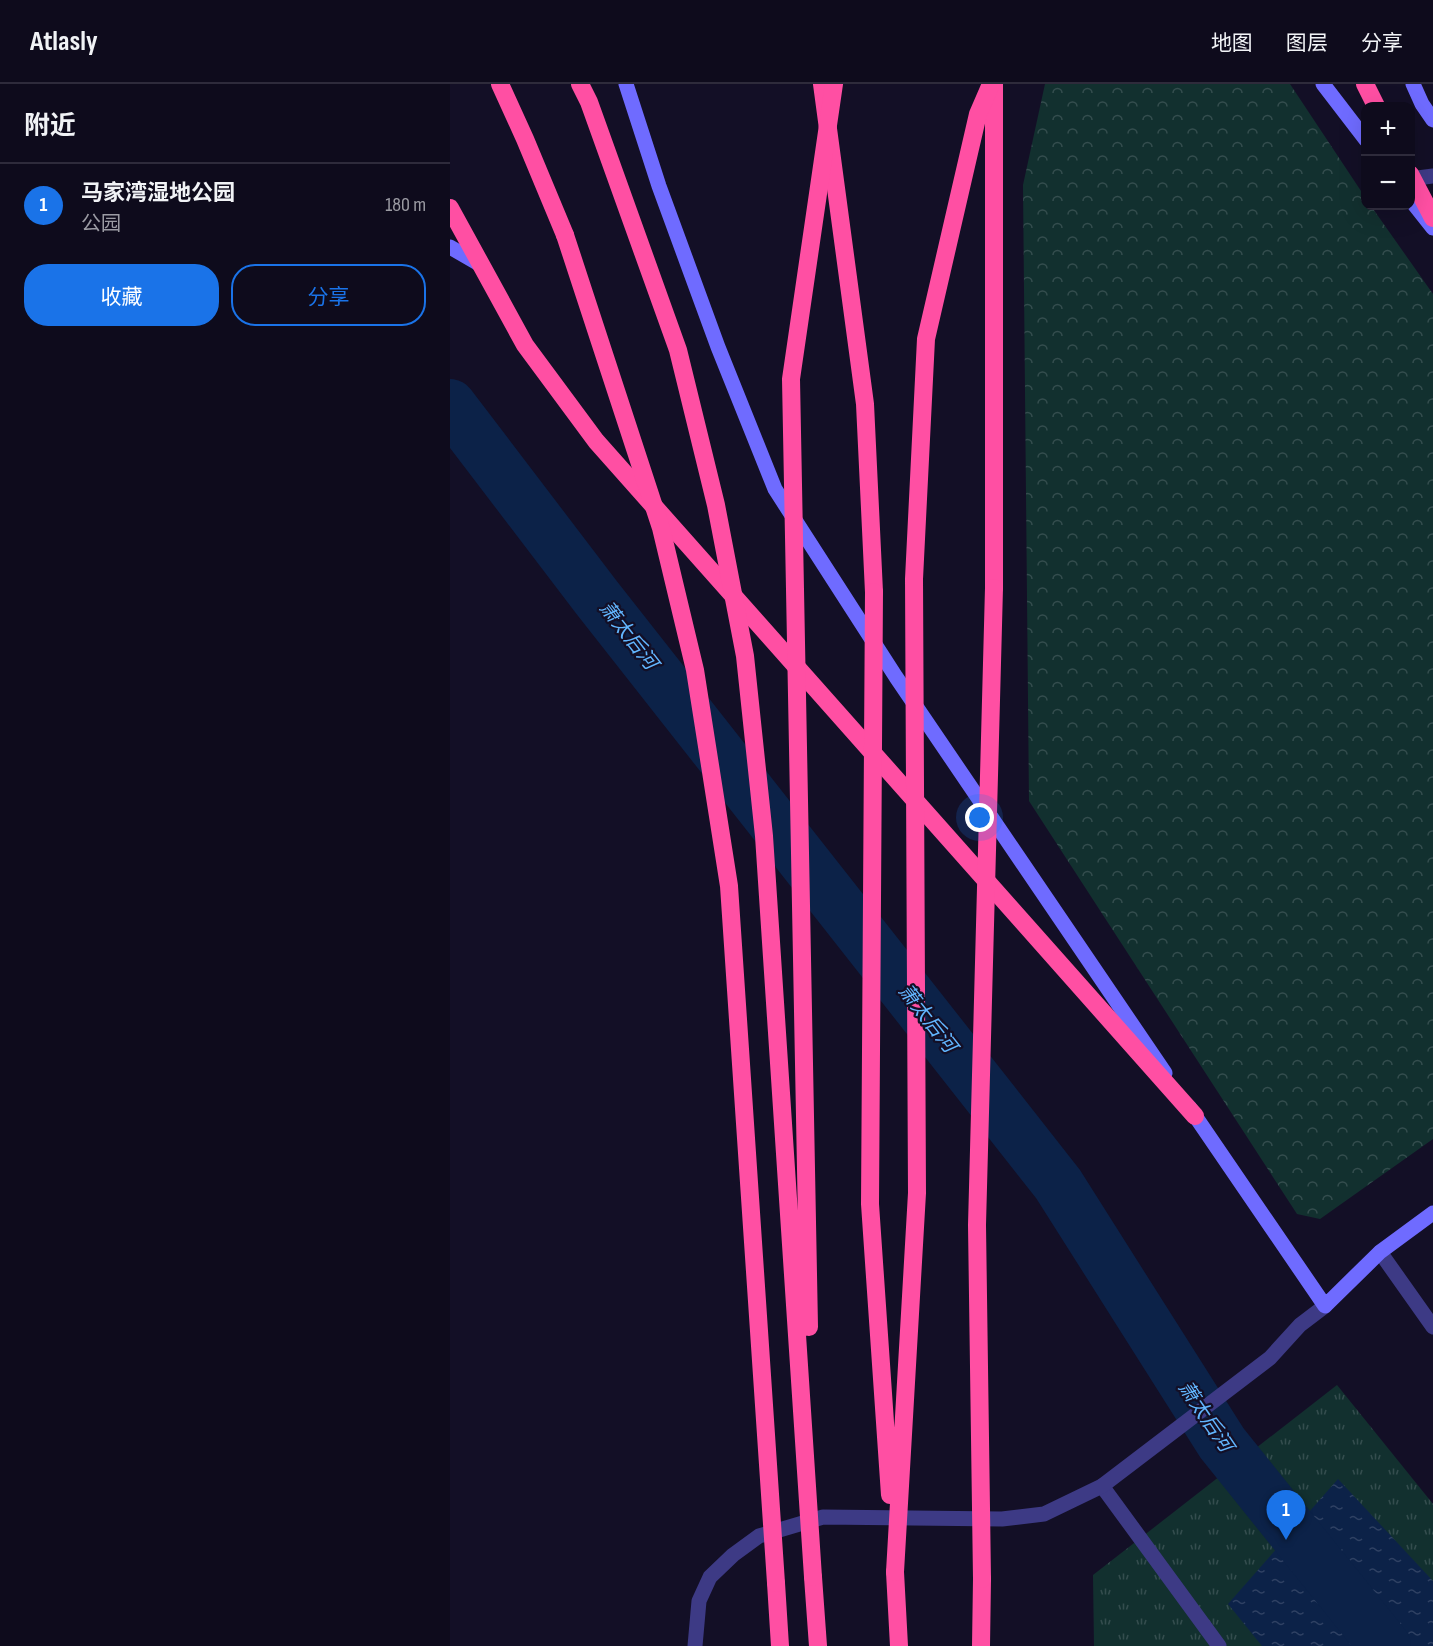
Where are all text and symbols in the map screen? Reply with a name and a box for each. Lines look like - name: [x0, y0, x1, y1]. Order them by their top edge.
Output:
- text: Atlasly: [30, 25, 98, 58]
- text: 地图: [1211, 31, 1253, 56]
- text: 图层: [1286, 31, 1328, 56]
- text: 分享: [1361, 31, 1403, 56]
- map controls: [1361, 102, 1415, 210]
- button: +: [1361, 102, 1415, 156]
- text: 附近: [24, 111, 76, 142]
- button: −: [1361, 156, 1415, 210]
- text: 马家湾湿地公园: [81, 180, 235, 207]
- text: 1: [40, 193, 47, 217]
- text: 180 m: [385, 193, 426, 217]
- text: 公园: [81, 212, 121, 236]
- button: 收藏: [24, 264, 219, 326]
- button: 分享: [231, 264, 426, 326]
- water label: 萧太后河: [594, 597, 665, 678]
- your location: [965, 803, 994, 832]
- water label: 萧太后河: [893, 980, 964, 1061]
- water label: 萧太后河: [1173, 1377, 1240, 1460]
- pin: 1: [1266, 1490, 1306, 1540]

